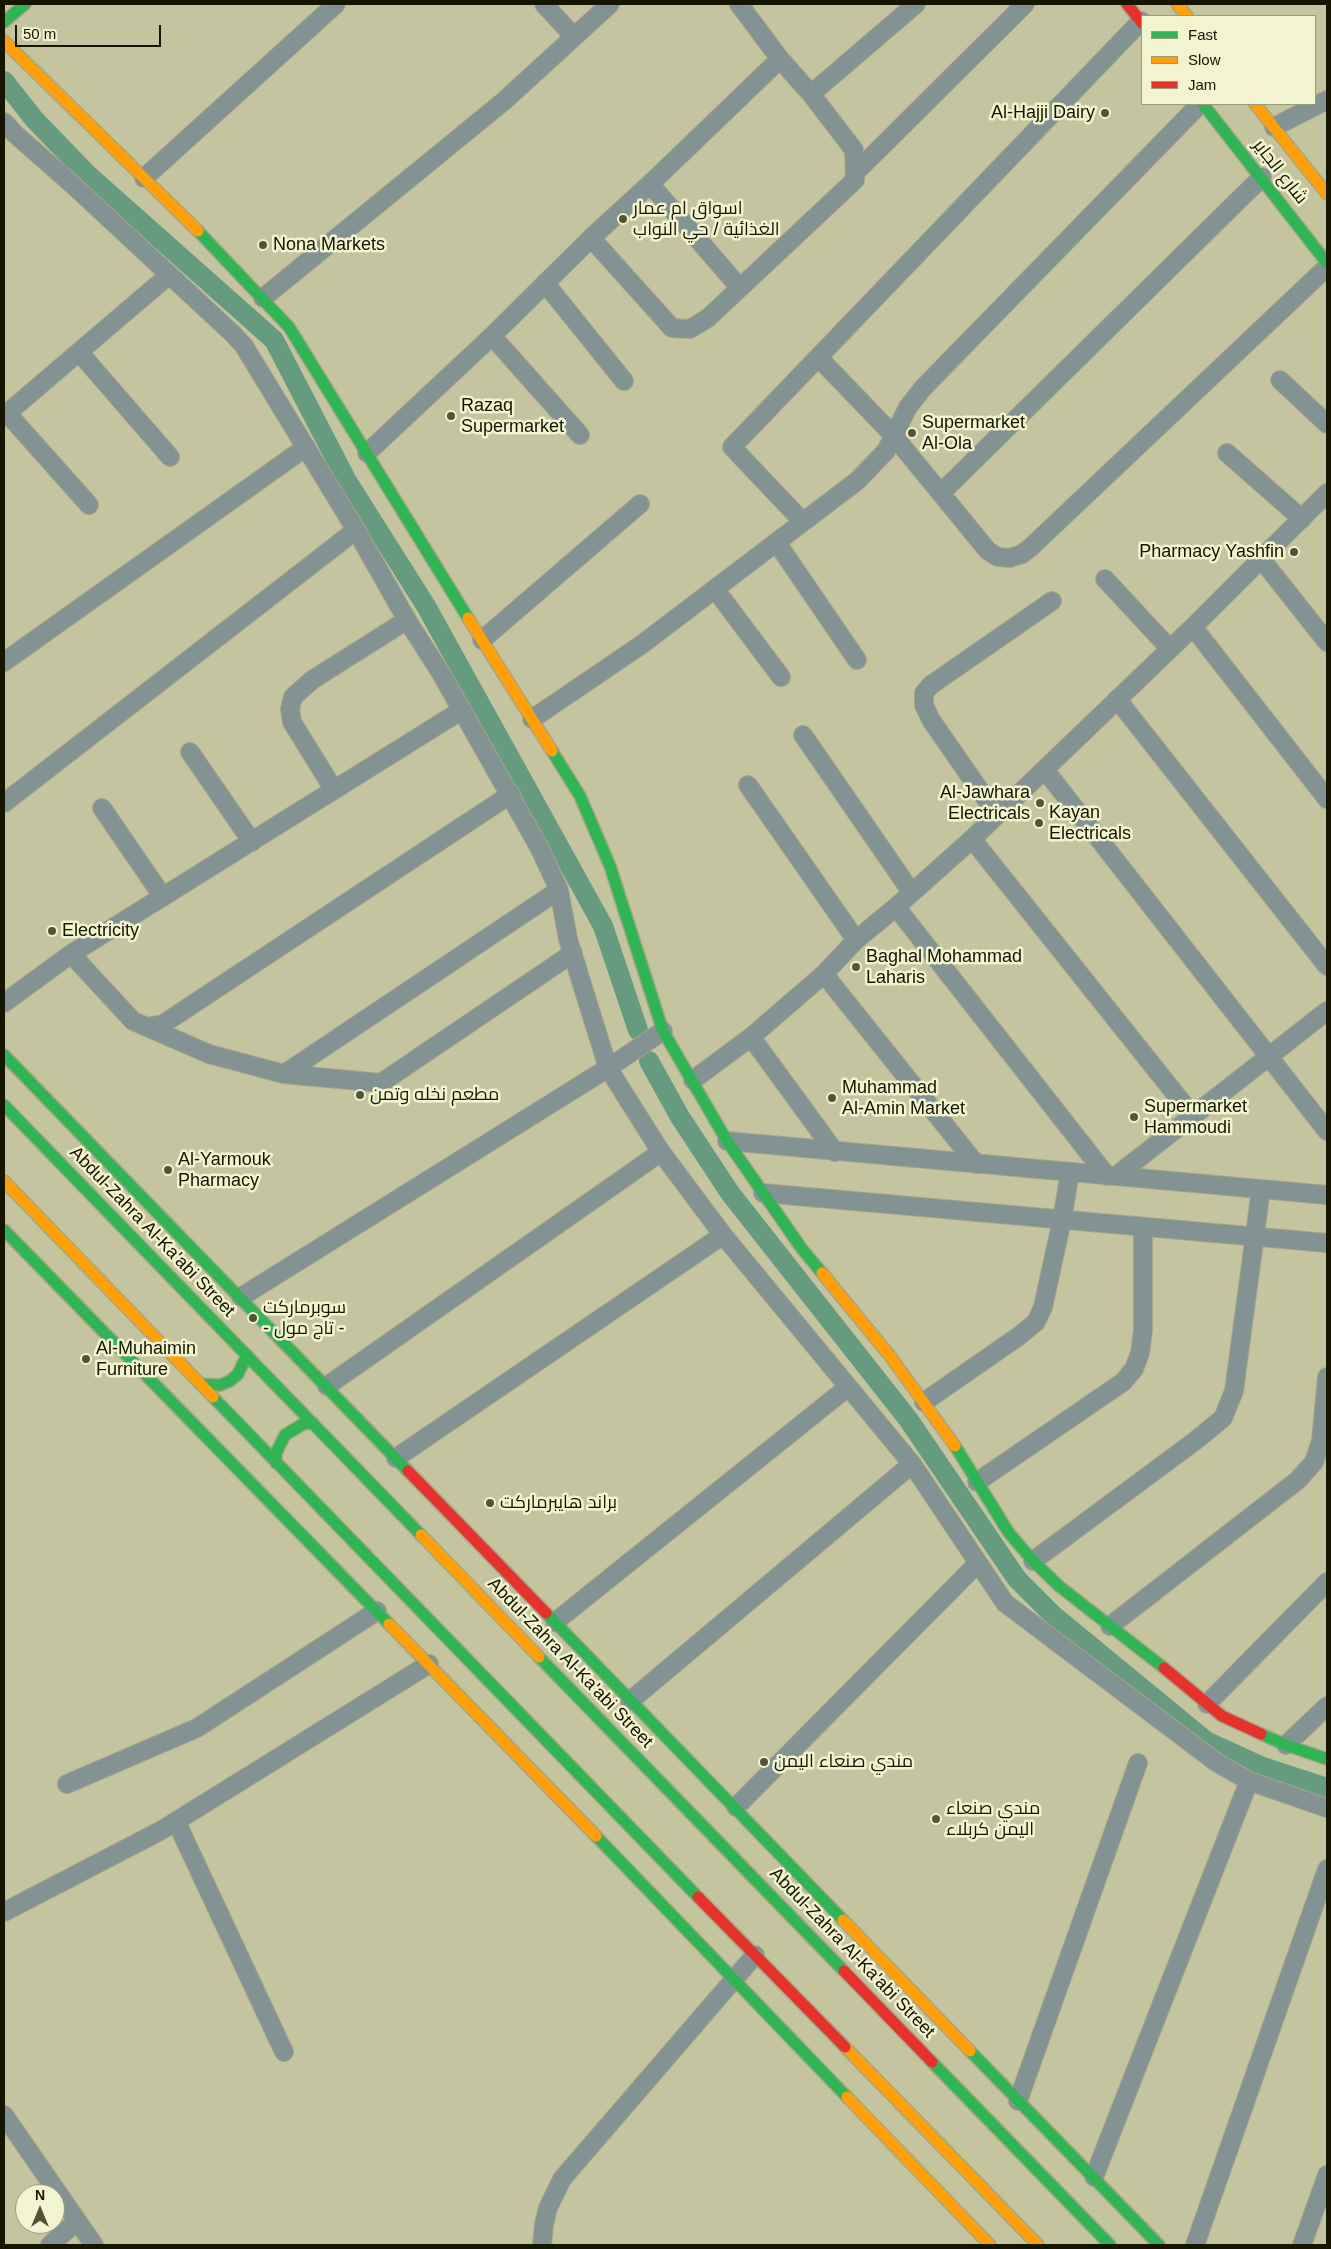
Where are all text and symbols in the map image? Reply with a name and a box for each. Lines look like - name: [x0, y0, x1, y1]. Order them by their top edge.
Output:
- scale bar: [18, 15, 164, 47]
- legend: [1141, 15, 1316, 105]
- text: 50 m: [23, 25, 56, 42]
- text: Fast: [1188, 26, 1217, 43]
- text: Slow: [1188, 51, 1221, 68]
- text: Jam: [1188, 76, 1216, 93]
- place label: Al-Hajji Dairy: [991, 102, 1095, 124]
- marker: Al-Hajji Dairy: [1099, 107, 1111, 119]
- street label: شارع الجاير: [1248, 135, 1312, 209]
- place label: اسواق ام عمار الغذائية / حي النواب: [633, 198, 780, 240]
- marker: اسواق ام عمار الغذائية / حي النواب: [617, 213, 629, 225]
- place label: Nona Markets: [273, 234, 385, 256]
- marker: Nona Markets: [257, 239, 269, 251]
- place label: Razaq Supermarket: [461, 395, 564, 438]
- marker: Razaq Supermarket: [445, 410, 457, 422]
- place label: Supermarket Al-Ola: [922, 412, 1025, 454]
- marker: Supermarket Al-Ola: [906, 427, 918, 439]
- place label: Pharmacy Yashfin: [1139, 541, 1284, 563]
- marker: Pharmacy Yashfin: [1288, 546, 1300, 558]
- place label: Al-Jawhara Electricals: [940, 782, 1030, 824]
- marker: Al-Jawhara Electricals: [1034, 797, 1046, 809]
- place label: Kayan Electricals: [1049, 802, 1131, 844]
- marker: Kayan Electricals: [1033, 817, 1045, 829]
- place label: Electricity: [62, 920, 139, 942]
- marker: Electricity: [46, 925, 58, 937]
- place label: Baghal Mohammad Laharis: [866, 946, 1022, 989]
- marker: Baghal Mohammad Laharis: [850, 961, 862, 973]
- place label: Muhammad Al-Amin Market: [842, 1077, 965, 1120]
- place label: مطعم نخله وتمن: [370, 1084, 499, 1106]
- marker: مطعم نخله وتمن: [354, 1089, 366, 1101]
- marker: Muhammad Al-Amin Market: [826, 1092, 838, 1104]
- place label: Supermarket Hammoudi: [1144, 1096, 1247, 1138]
- marker: Supermarket Hammoudi: [1128, 1111, 1140, 1123]
- street label: Abdul-Zahra Al-Ka'abi Street: [65, 1142, 239, 1322]
- place label: Al-Yarmouk Pharmacy: [178, 1149, 271, 1192]
- marker: Al-Yarmouk Pharmacy: [162, 1164, 174, 1176]
- place label: سوبرماركت - تاج مول -: [263, 1297, 346, 1340]
- marker: سوبرماركت - تاج مول -: [247, 1312, 259, 1324]
- place label: Al-Muhaimin Furniture: [96, 1338, 196, 1380]
- marker: Al-Muhaimin Furniture: [80, 1353, 92, 1365]
- place label: براند هايبرماركت: [500, 1492, 617, 1514]
- marker: براند هايبرماركت: [484, 1497, 496, 1509]
- street label: Abdul-Zahra Al-Ka'abi Street: [483, 1573, 657, 1753]
- place label: مندي صنعاء اليمن: [774, 1751, 913, 1773]
- marker: مندي صنعاء اليمن: [758, 1756, 770, 1768]
- place label: مندي صنعاء اليمن كربلاء: [946, 1798, 1040, 1840]
- marker: مندي صنعاء اليمن كربلاء: [930, 1813, 942, 1825]
- street label: Abdul-Zahra Al-Ka'abi Street: [765, 1863, 939, 2043]
- north arrow: [15, 2184, 65, 2234]
- text: N: [35, 2187, 45, 2203]

